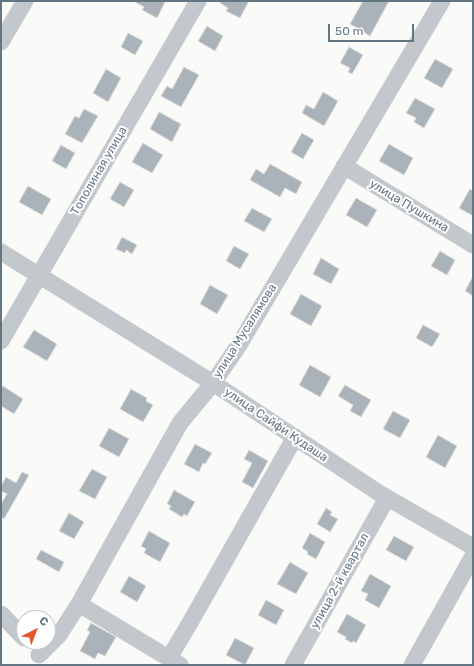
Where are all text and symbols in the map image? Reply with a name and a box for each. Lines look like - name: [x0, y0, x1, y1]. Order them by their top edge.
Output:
- scale bar: [330, 16, 416, 42]
- text: 50 m: [335, 24, 363, 38]
- street label: Тополиная улица: [68, 124, 130, 218]
- street label: улица Пушкина: [367, 177, 451, 235]
- street label: улица Мусалямова: [210, 281, 280, 381]
- street label: улица Сайфи Кудаша: [221, 385, 331, 465]
- street label: улица 2-й квартал: [308, 531, 372, 631]
- north arrow: [16, 610, 56, 650]
- text: С: [36, 614, 51, 629]

